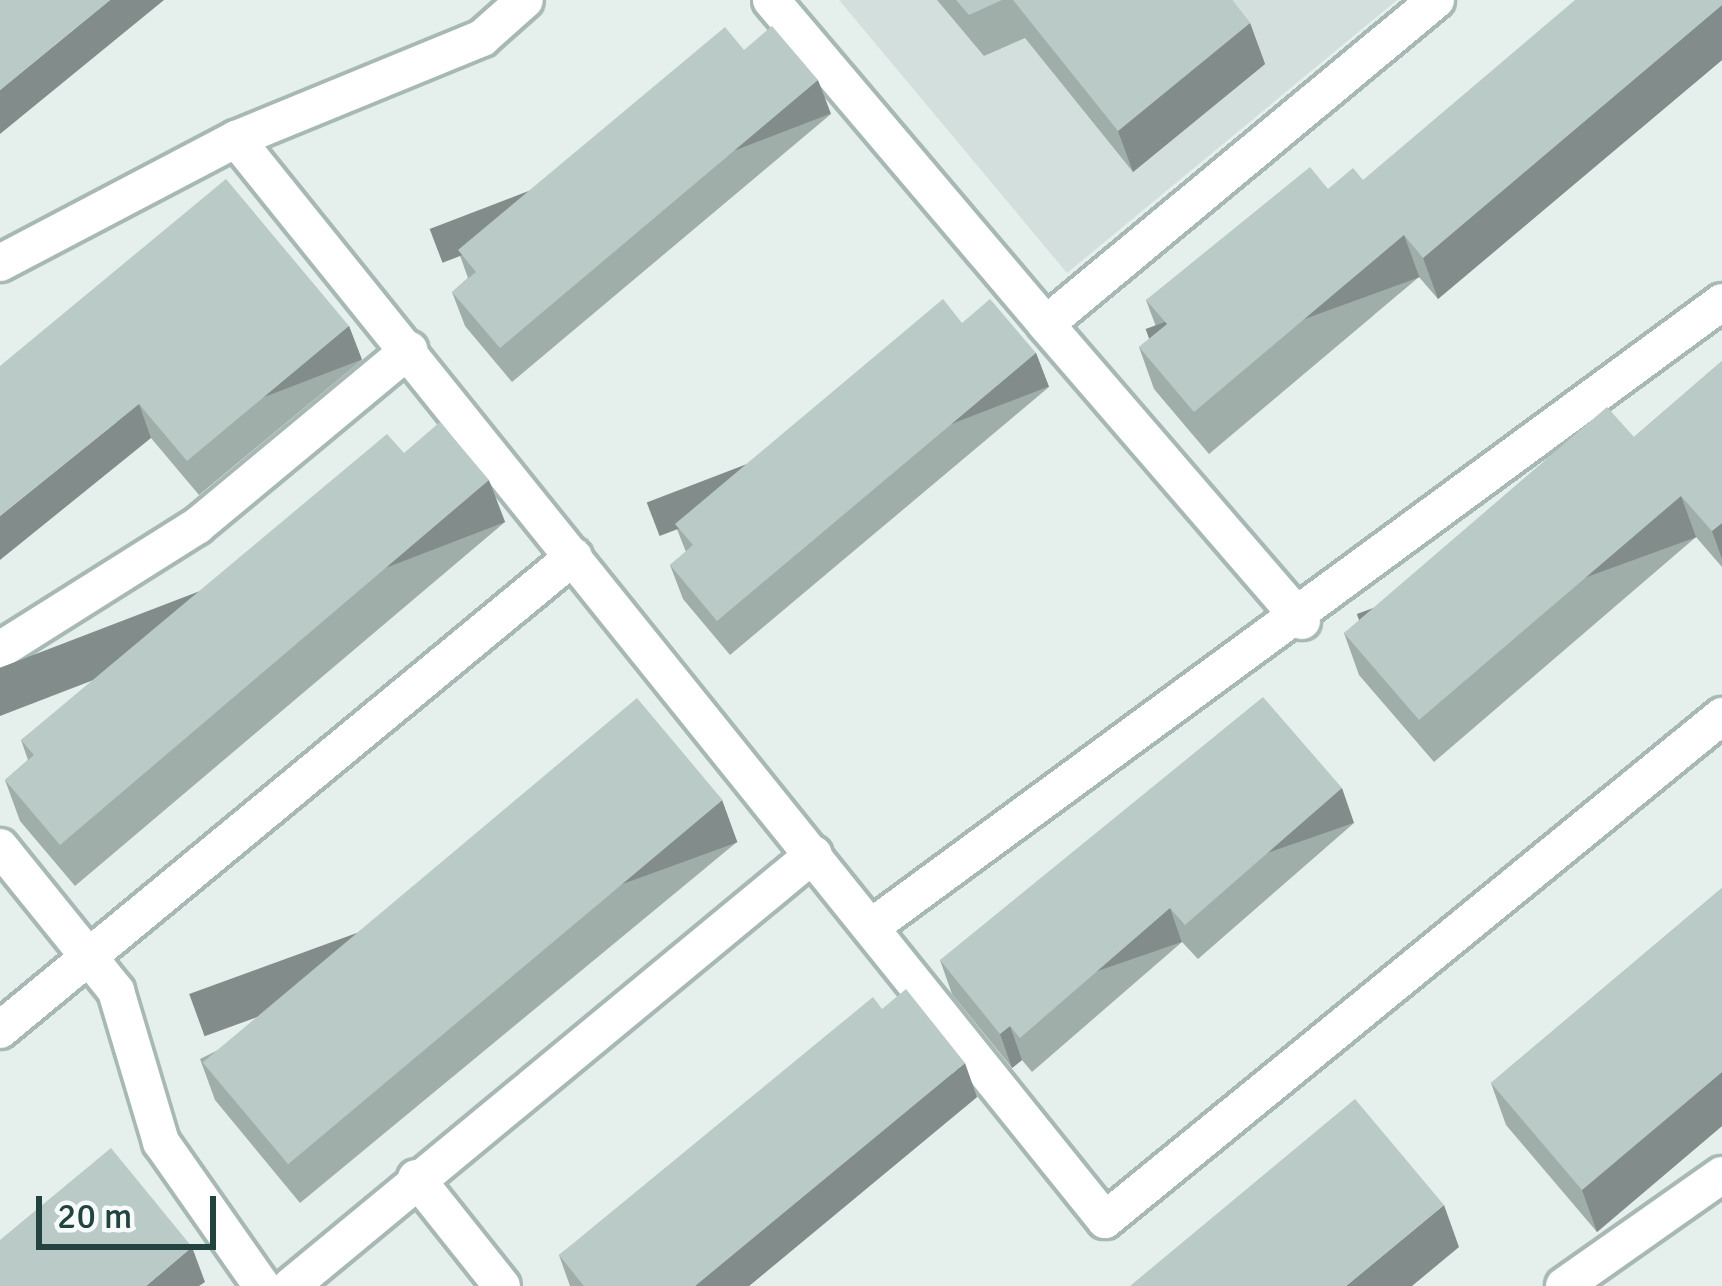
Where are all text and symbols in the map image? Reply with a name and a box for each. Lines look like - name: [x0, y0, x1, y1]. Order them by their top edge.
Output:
- scale bar: [42, 1172, 222, 1246]
- text: 20 m: [57, 1194, 133, 1239]

